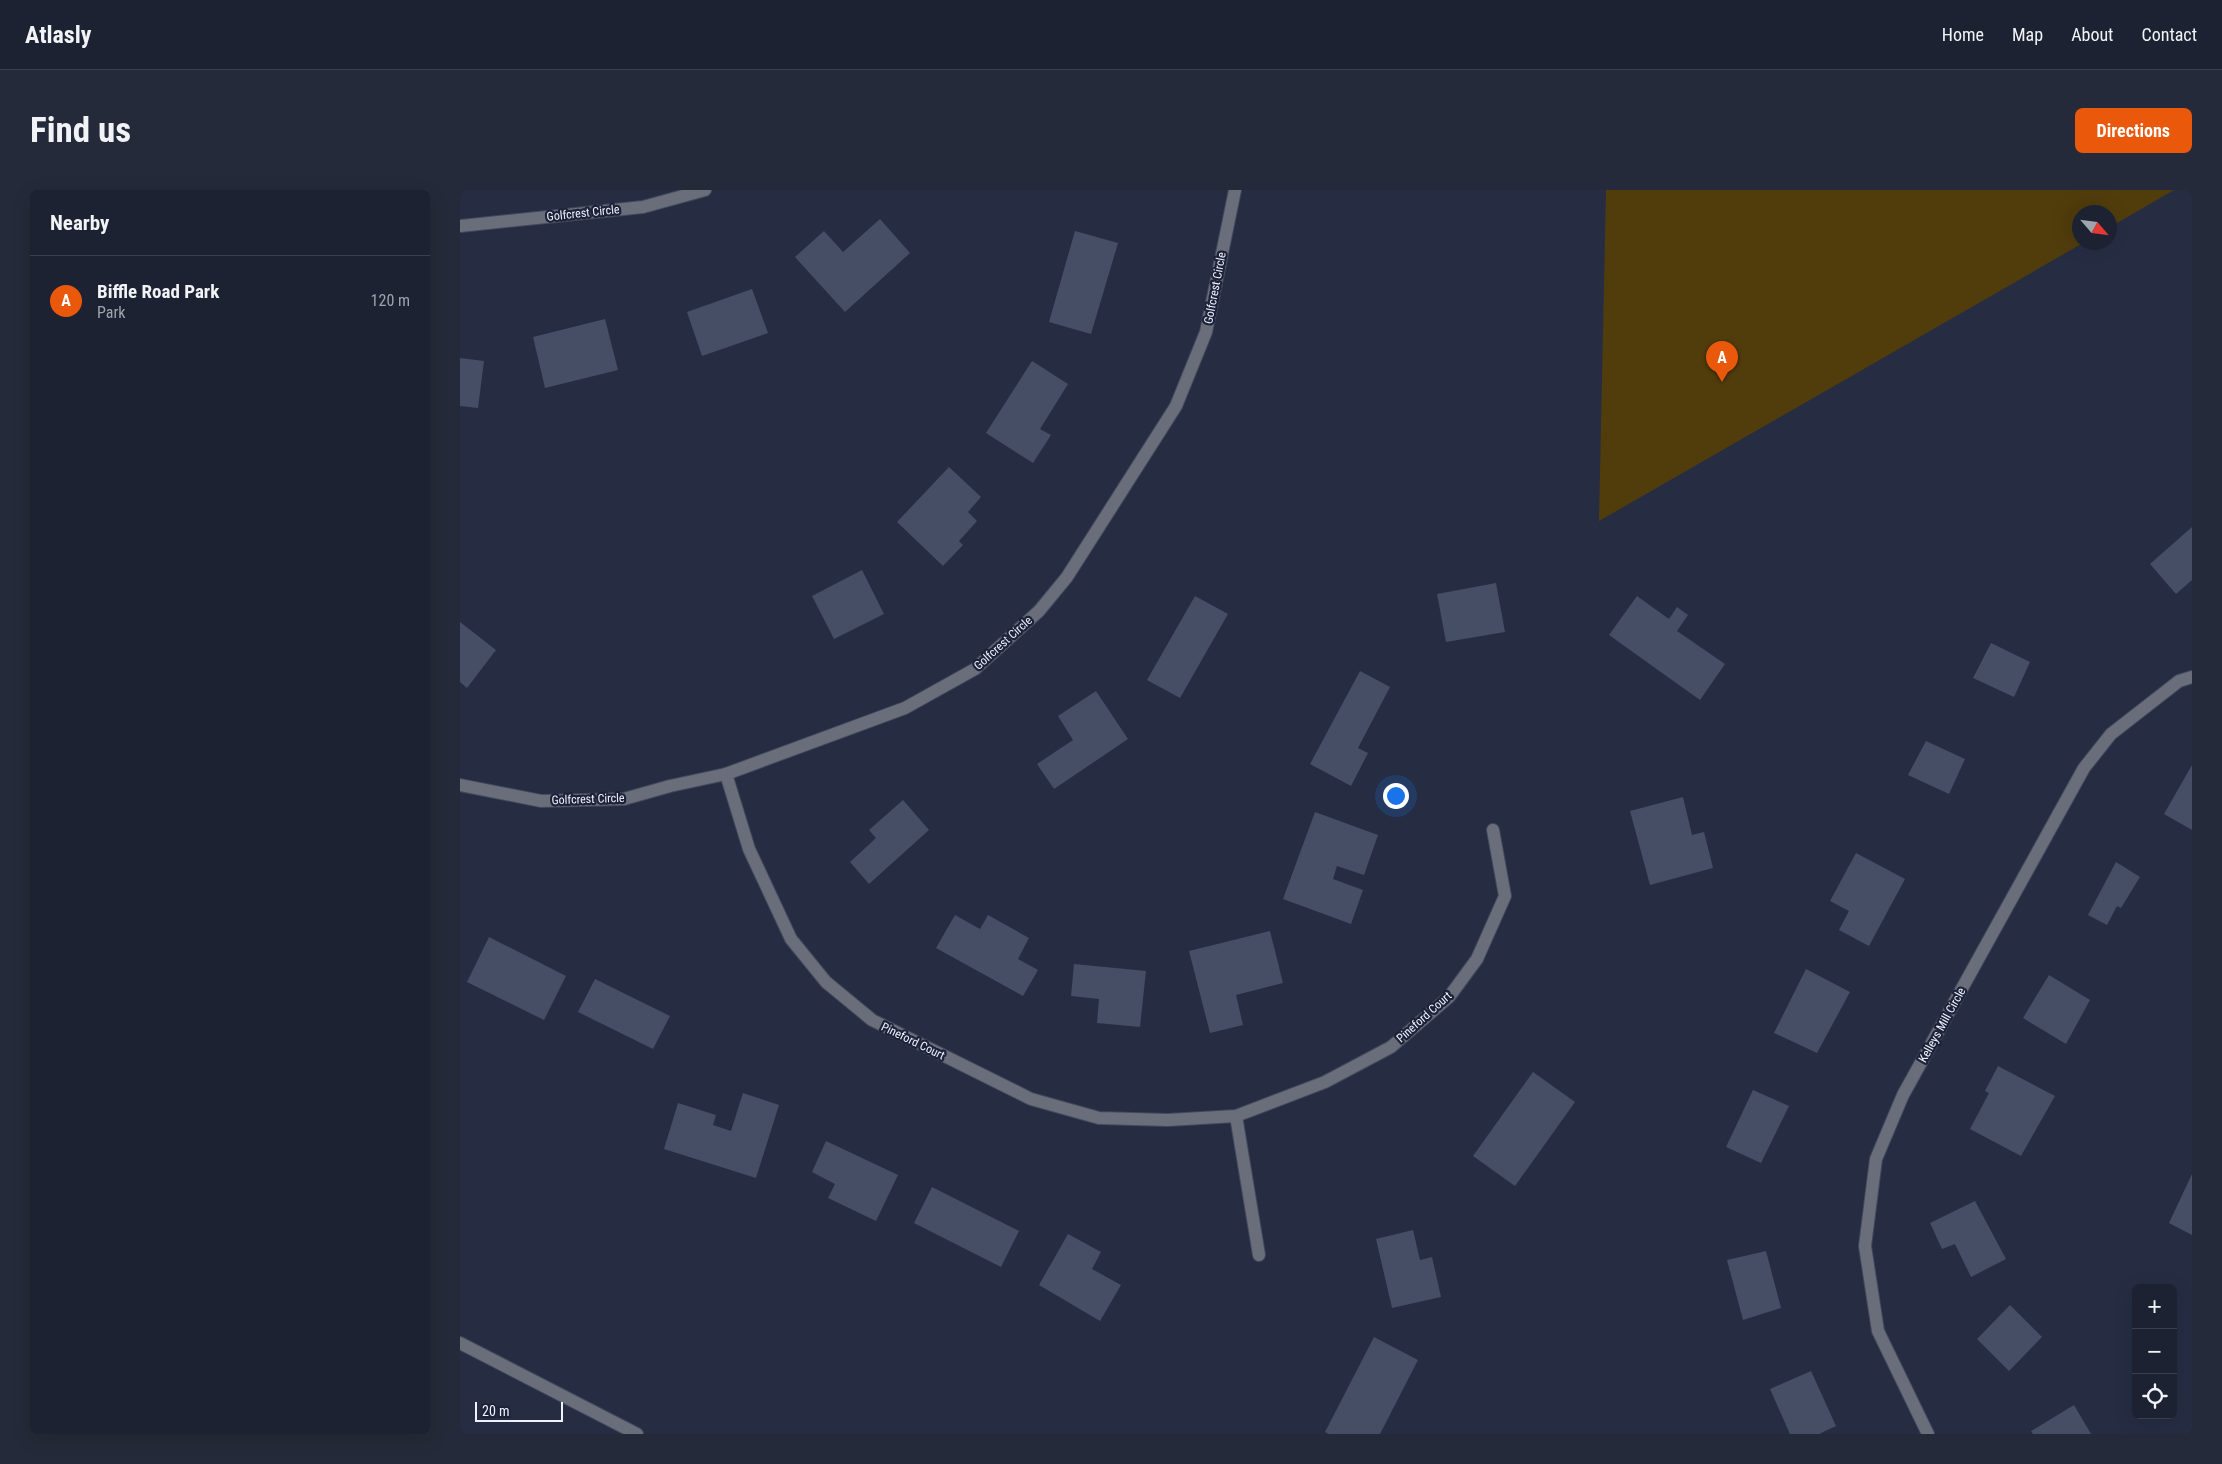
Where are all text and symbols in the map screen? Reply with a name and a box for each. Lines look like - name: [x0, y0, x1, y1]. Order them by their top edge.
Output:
- text: Atlasly: [25, 21, 91, 49]
- text: Home: [1942, 24, 1984, 45]
- text: Map: [2012, 24, 2043, 45]
- text: About: [2071, 24, 2113, 45]
- text: Contact: [2141, 24, 2197, 45]
- button: Directions: [2075, 108, 2192, 153]
- text: Find us: [30, 110, 131, 151]
- street label: Golfcrest Circle: [546, 202, 620, 224]
- north arrow: [2072, 205, 2117, 250]
- text: Nearby: [50, 211, 109, 235]
- street label: Golfcrest Circle: [1201, 250, 1229, 325]
- text: Biffle Road Park: [97, 280, 219, 303]
- text: A: [61, 291, 71, 310]
- text: 120 m: [371, 291, 410, 310]
- text: Park: [97, 303, 126, 322]
- pin: A: [1706, 341, 1738, 382]
- street label: Golfcrest Circle: [971, 613, 1035, 673]
- your location: [1383, 783, 1409, 809]
- street label: Golfcrest Circle: [551, 791, 625, 807]
- street label: Kelleys Mill Circle: [1916, 985, 1969, 1065]
- street label: Pineford Court: [1394, 988, 1455, 1045]
- street label: Pineford Court: [879, 1020, 947, 1063]
- map controls: [2132, 1284, 2177, 1419]
- button: +: [2132, 1284, 2177, 1329]
- button: −: [2132, 1329, 2177, 1374]
- button: locate: [2132, 1374, 2177, 1419]
- scale bar: [475, 1399, 562, 1422]
- text: 20 m: [482, 1403, 510, 1419]

